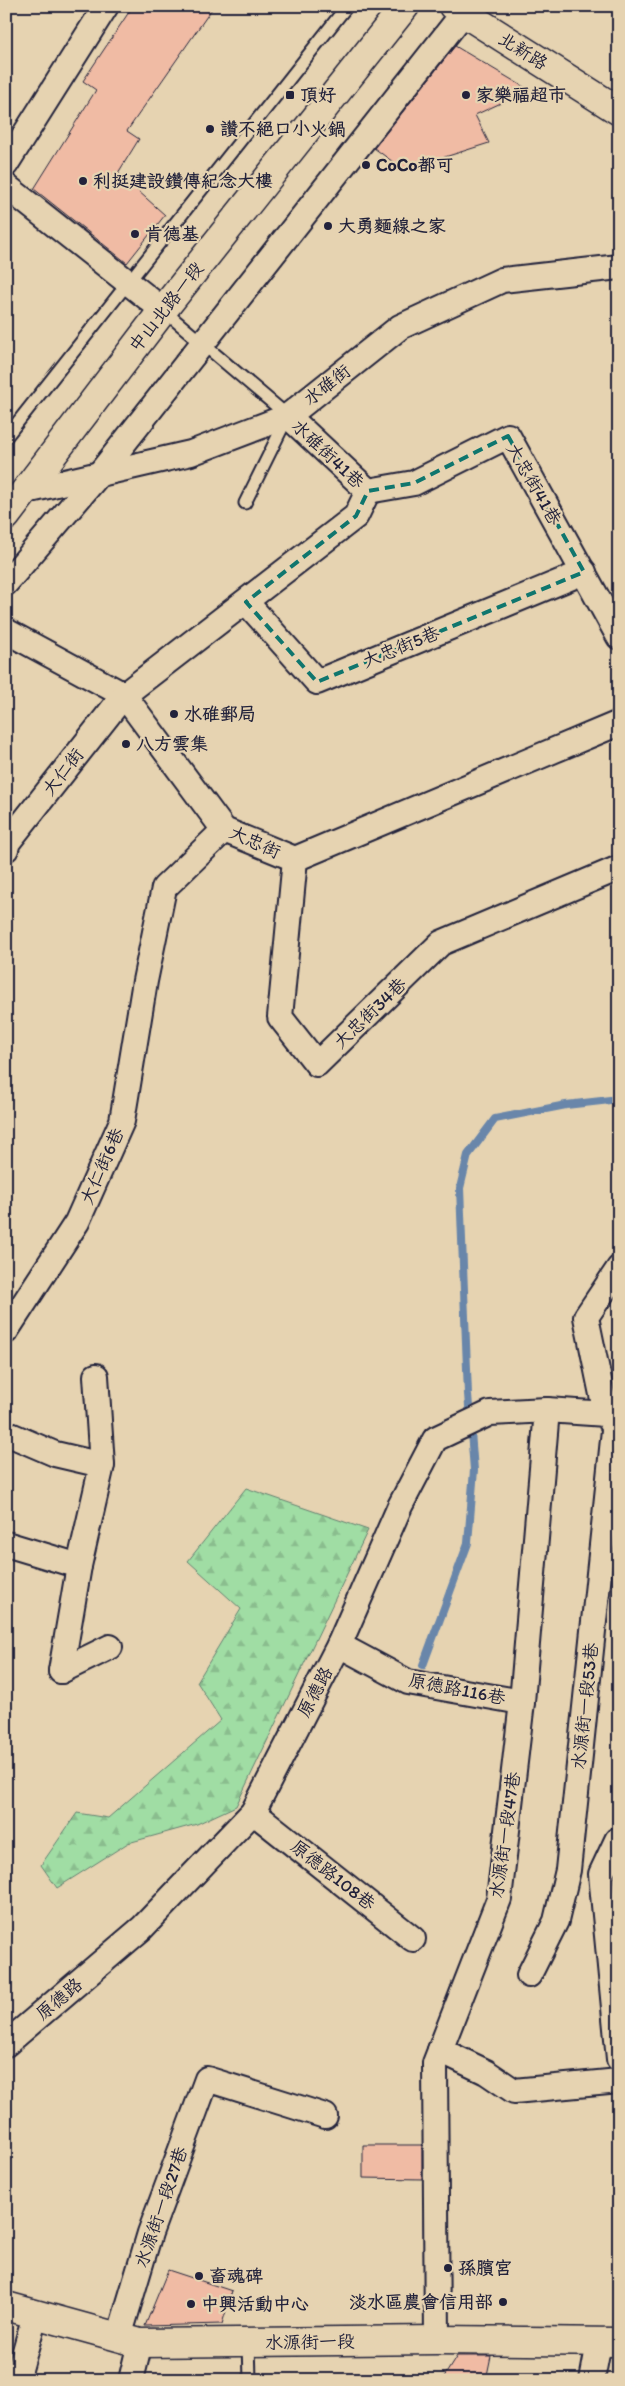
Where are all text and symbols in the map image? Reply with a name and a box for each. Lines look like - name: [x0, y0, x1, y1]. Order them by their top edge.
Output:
- street label: 北新路: [494, 27, 552, 75]
- place label: 頂好: [300, 84, 337, 106]
- place label: 家樂福超市: [476, 84, 566, 106]
- marker: 頂好: [284, 89, 296, 101]
- marker: 家樂福超市: [460, 89, 472, 101]
- place label: 讚不絕口小火鍋: [220, 118, 346, 140]
- marker: 讚不絕口小火鍋: [204, 123, 216, 135]
- place label: CoCo都可: [376, 154, 454, 176]
- marker: CoCo都可: [360, 159, 372, 171]
- place label: 利挺建設鑽傳紀念大樓: [93, 170, 273, 192]
- marker: 利挺建設鑽傳紀念大樓: [77, 175, 89, 187]
- place label: 大勇麵線之家: [338, 215, 446, 237]
- marker: 大勇麵線之家: [322, 220, 334, 232]
- place label: 肯德基: [145, 223, 199, 245]
- marker: 肯德基: [129, 228, 141, 240]
- street label: 中山北路一段: [124, 258, 208, 356]
- street label: 水碓街: [299, 360, 355, 410]
- street label: 水碓街41巷: [287, 415, 369, 493]
- street label: 大忠街41巷: [502, 439, 566, 529]
- street label: 大忠街5巷: [359, 622, 443, 672]
- place label: 水碓郵局: [184, 703, 256, 725]
- marker: 水碓郵局: [168, 708, 180, 720]
- place label: 八方雲集: [136, 733, 208, 755]
- marker: 八方雲集: [120, 738, 132, 750]
- street label: 大仁街: [38, 744, 88, 800]
- street label: 大忠街: [226, 821, 284, 863]
- street label: 大忠街34巷: [329, 973, 411, 1053]
- street label: 大仁街6巷: [75, 1124, 129, 1208]
- street label: 水源街一段53巷: [567, 1642, 603, 1770]
- street label: 原德路: [293, 1663, 337, 1721]
- street label: 原德路116巷: [407, 1669, 507, 1709]
- street label: 水源街一段47巷: [485, 1770, 525, 1900]
- street label: 原德路108巷: [286, 1835, 380, 1915]
- street label: 原德路: [31, 1973, 87, 2025]
- street label: 水源街一段27巷: [130, 2144, 192, 2270]
- place label: 孫臏宮: [458, 2257, 512, 2279]
- marker: 孫臏宮: [442, 2262, 454, 2274]
- place label: 畜魂碑: [209, 2265, 263, 2287]
- marker: 畜魂碑: [193, 2270, 205, 2282]
- place label: 淡水區農會信用部: [349, 2291, 493, 2313]
- place label: 中興活動中心: [201, 2293, 309, 2315]
- marker: 淡水區農會信用部: [497, 2296, 509, 2308]
- marker: 中興活動中心: [185, 2298, 197, 2310]
- street label: 水源街一段: [265, 2330, 355, 2354]

